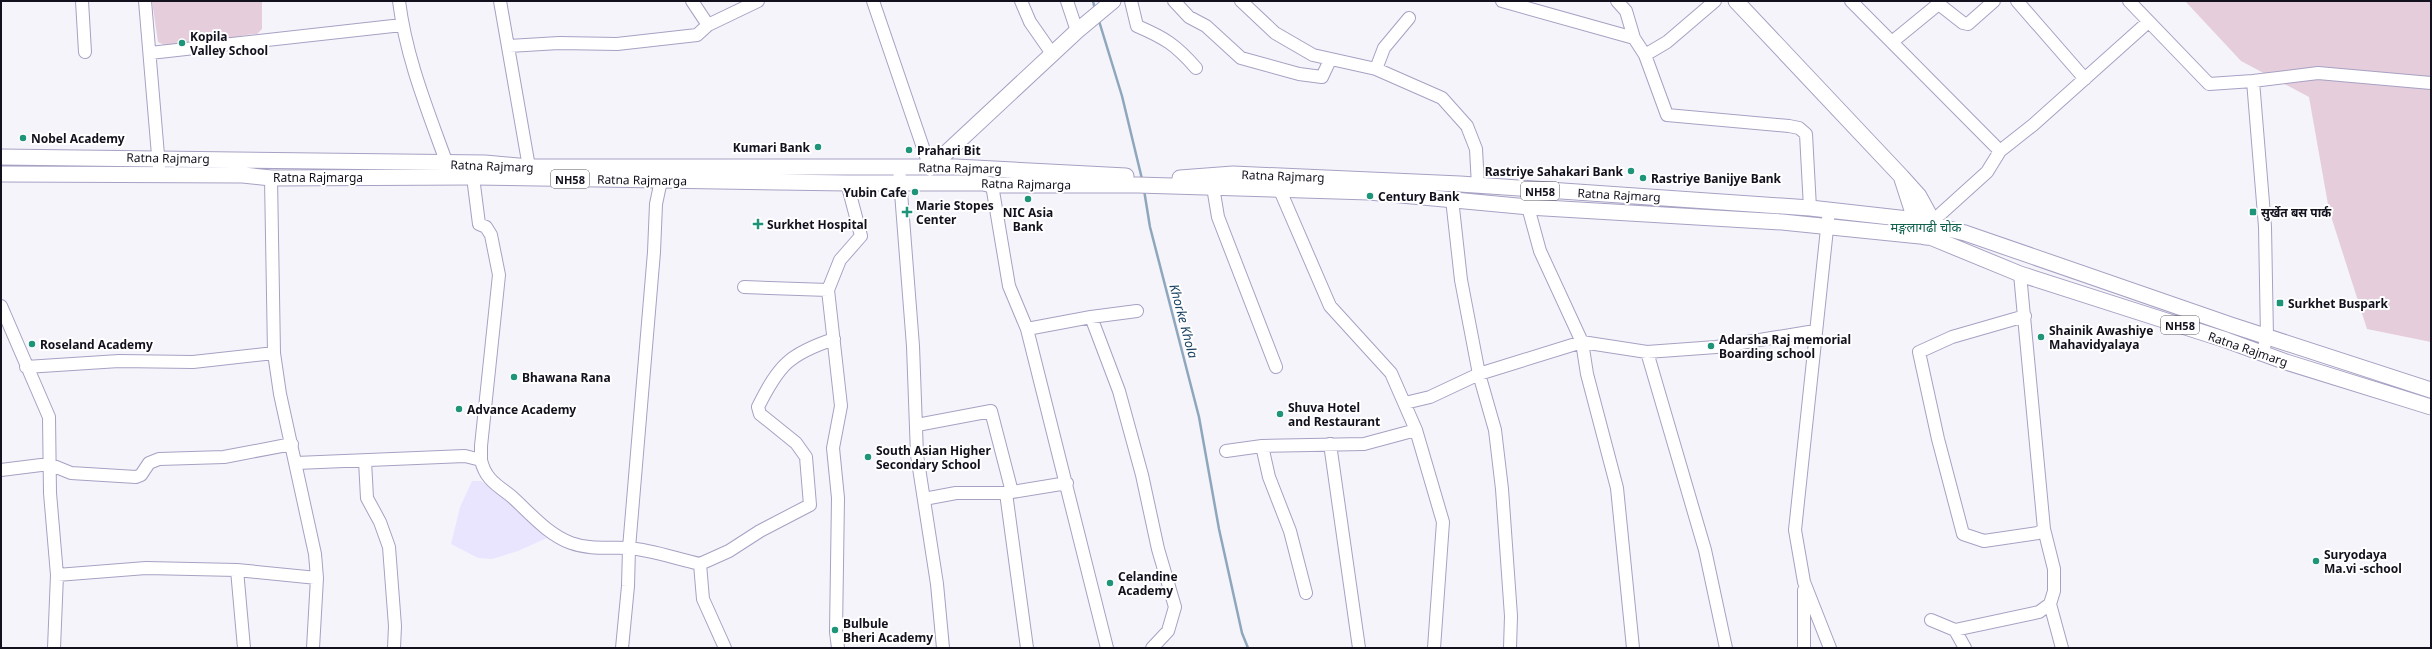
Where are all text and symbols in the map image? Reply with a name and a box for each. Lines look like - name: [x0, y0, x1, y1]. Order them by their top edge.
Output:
- place label: Kopila Valley School: [190, 28, 268, 59]
- marker: Kopila Valley School: [177, 38, 187, 48]
- place label: Nobel Academy: [31, 130, 125, 147]
- marker: Nobel Academy: [18, 133, 28, 143]
- place label: Kumari Bank: [733, 139, 811, 156]
- marker: Kumari Bank: [813, 142, 823, 152]
- place label: Prahari Bit: [917, 142, 981, 159]
- marker: Prahari Bit: [904, 145, 914, 155]
- street label: Ratna Rajmarg: [126, 149, 210, 167]
- street label: Ratna Rajmarg: [450, 156, 534, 176]
- street label: Ratna Rajmarg: [918, 159, 1002, 177]
- place label: Rastriye Sahakari Bank: [1485, 163, 1624, 180]
- street label: Ratna Rajmarg: [1241, 166, 1325, 186]
- marker: Rastriye Sahakari Bank: [1626, 166, 1636, 176]
- street label: Ratna Rajmarga: [273, 169, 363, 186]
- road number: NH58: [551, 170, 589, 188]
- place label: Rastriye Banijye Bank: [1651, 170, 1782, 187]
- street label: Ratna Rajmarga: [597, 171, 687, 189]
- marker: Rastriye Banijye Bank: [1638, 173, 1648, 183]
- street label: Ratna Rajmarga: [981, 175, 1071, 193]
- road number: NH58: [1521, 182, 1559, 200]
- place label: Yubin Cafe: [843, 184, 907, 201]
- street label: Ratna Rajmarg: [1577, 184, 1661, 206]
- marker: Yubin Cafe: [910, 187, 920, 197]
- place label: Century Bank: [1378, 188, 1460, 205]
- marker: Century Bank: [1365, 191, 1375, 201]
- marker: NIC Asia Bank: [1023, 194, 1033, 204]
- place label: Marie Stopes Center: [916, 197, 994, 228]
- place label: NIC Asia Bank: [1003, 204, 1053, 235]
- place label: सुर्खेत बस पार्क: [2261, 204, 2332, 222]
- marker: Marie Stopes Center: [901, 206, 913, 218]
- marker: सुर्खेत बस पार्क: [2248, 207, 2258, 217]
- place label: Surkhet Hospital: [767, 216, 867, 233]
- marker: Surkhet Hospital: [752, 218, 764, 230]
- district label: मङ्गलागढी चोक: [1890, 218, 1963, 236]
- water label: Khorke Khola: [1165, 282, 1203, 361]
- place label: Surkhet Buspark: [2288, 295, 2388, 312]
- marker: Surkhet Buspark: [2275, 298, 2285, 308]
- road number: NH58: [2161, 316, 2199, 334]
- place label: Shainik Awashiye Mahavidyalaya: [2049, 322, 2153, 353]
- street label: Ratna Rajmarg: [2206, 327, 2290, 371]
- place label: Adarsha Raj memorial Boarding school: [1719, 331, 1851, 362]
- marker: Shainik Awashiye Mahavidyalaya: [2036, 332, 2046, 342]
- place label: Roseland Academy: [40, 336, 153, 353]
- marker: Roseland Academy: [27, 339, 37, 349]
- marker: Adarsha Raj memorial Boarding school: [1706, 341, 1716, 351]
- place label: Bhawana Rana: [522, 369, 611, 386]
- marker: Bhawana Rana: [509, 372, 519, 382]
- place label: Shuva Hotel and Restaurant: [1288, 399, 1380, 430]
- place label: Advance Academy: [467, 401, 576, 418]
- marker: Advance Academy: [454, 404, 464, 414]
- marker: Shuva Hotel and Restaurant: [1275, 409, 1285, 419]
- place label: South Asian Higher Secondary School: [876, 442, 991, 473]
- marker: South Asian Higher Secondary School: [863, 452, 873, 462]
- place label: Suryodaya Ma.vi -school: [2324, 546, 2402, 577]
- marker: Suryodaya Ma.vi -school: [2311, 556, 2321, 566]
- place label: Celandine Academy: [1118, 568, 1178, 599]
- marker: Celandine Academy: [1105, 578, 1115, 588]
- place label: Bulbule Bheri Academy: [843, 615, 933, 646]
- marker: Bulbule Bheri Academy: [830, 625, 840, 635]

